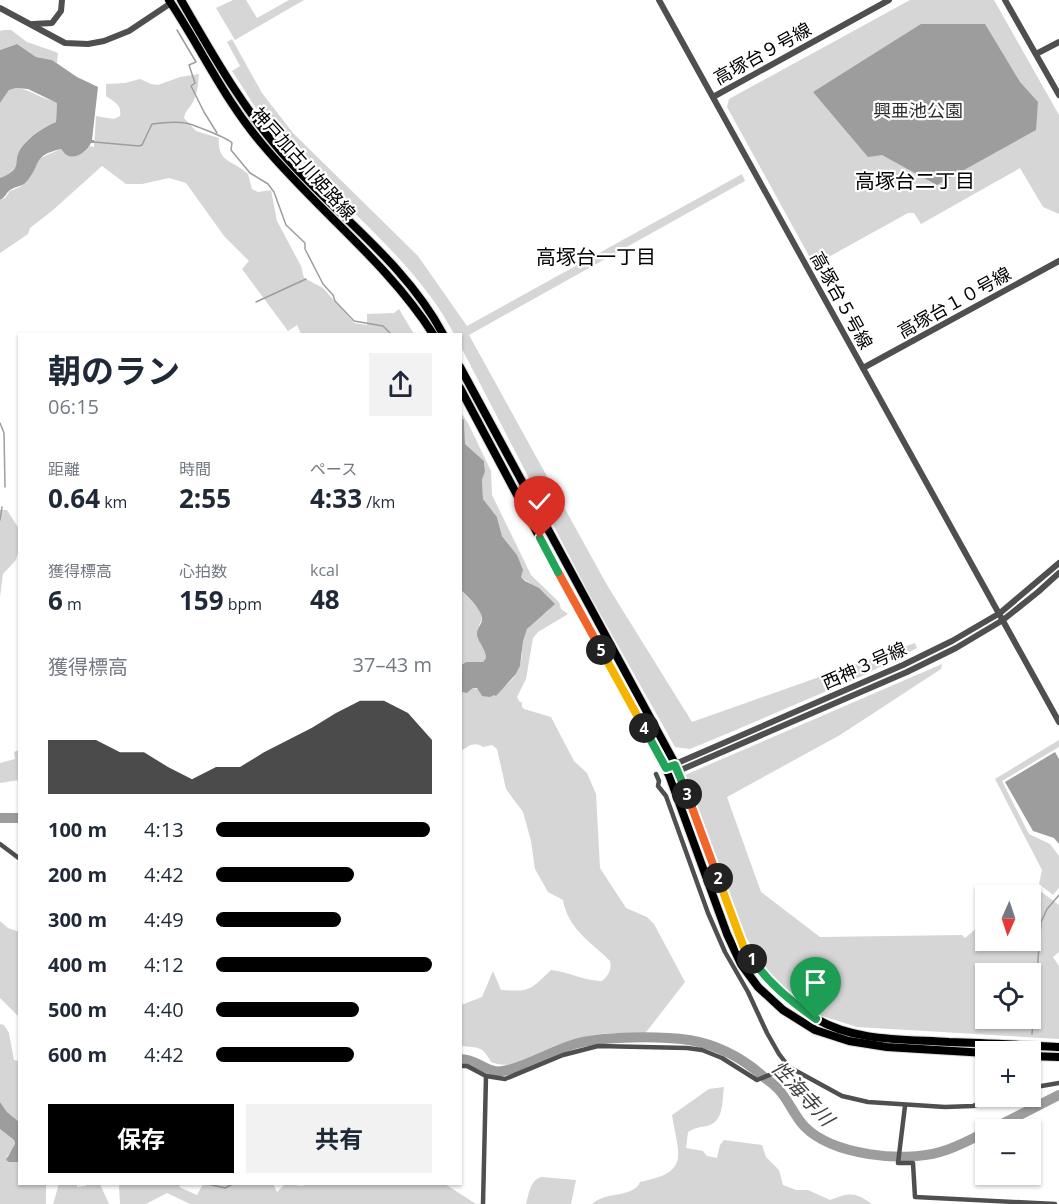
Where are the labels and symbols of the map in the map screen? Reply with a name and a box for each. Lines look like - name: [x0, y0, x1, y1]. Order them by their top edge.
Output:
- street label: 高塚台９号線: [709, 16, 815, 90]
- park label: 興亜池公園: [873, 98, 963, 122]
- street label: 神戸加古川姫路線: [247, 101, 361, 225]
- district label: 高塚台二丁目: [855, 167, 975, 194]
- district label: 高塚台一丁目: [536, 243, 656, 270]
- street label: 高塚台５号線: [805, 247, 879, 353]
- street label: 高塚台１０号線: [893, 261, 1015, 343]
- pin: [514, 476, 565, 538]
- pin: 5: [586, 635, 616, 665]
- street label: 西神３号線: [818, 636, 910, 694]
- pin: 4: [629, 713, 659, 743]
- pin: 3: [672, 779, 702, 809]
- pin: 2: [703, 863, 733, 893]
- north arrow: [975, 885, 1041, 951]
- pin: 1: [737, 944, 767, 974]
- pin: [790, 957, 841, 1019]
- water label: 性海寺川: [766, 1055, 842, 1133]

